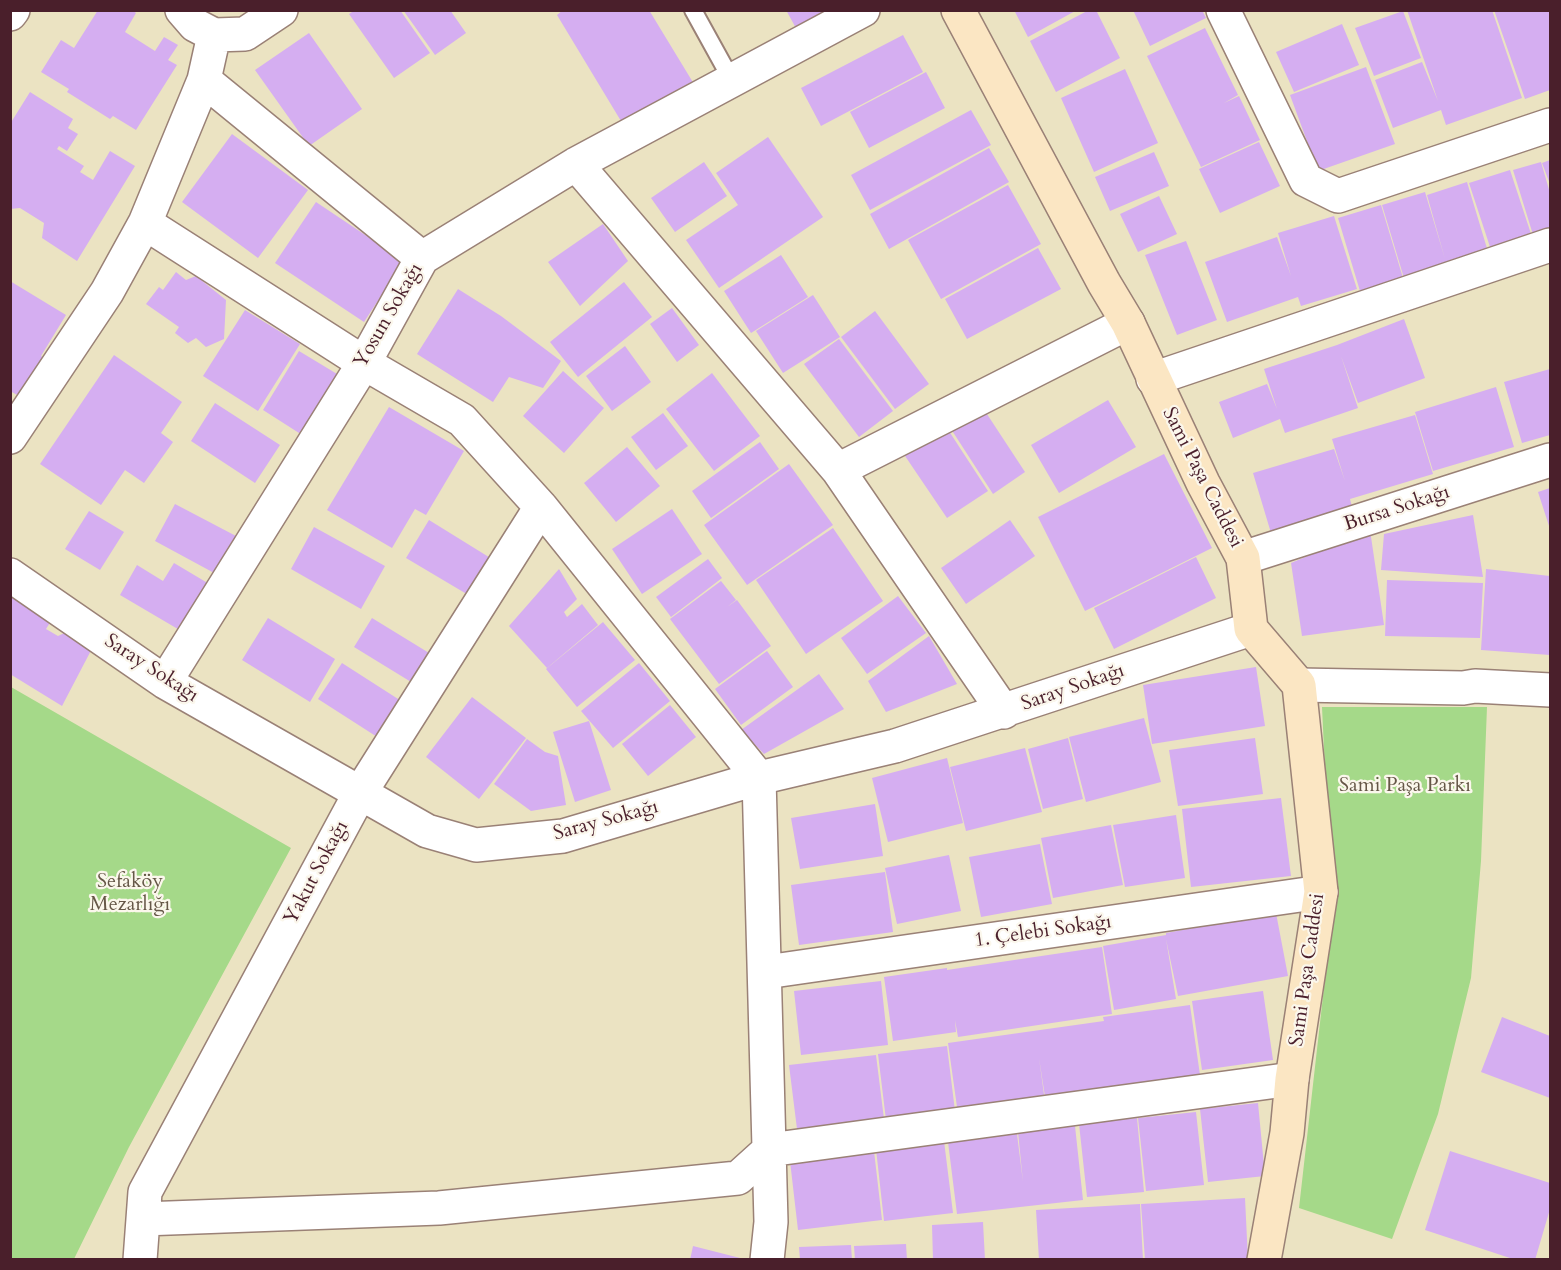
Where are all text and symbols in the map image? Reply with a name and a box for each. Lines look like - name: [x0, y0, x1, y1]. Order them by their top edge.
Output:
- street label: Yosun Sokağı: [349, 259, 429, 373]
- street label: Sami Paşa Caddesi: [1156, 404, 1248, 552]
- street label: Bursa Sokağı: [1341, 481, 1453, 537]
- street label: Saray Sokağı: [99, 630, 203, 708]
- street label: Saray Sokağı: [1018, 659, 1128, 717]
- park label: Sami Paşa Parkı: [1339, 774, 1471, 798]
- street label: Saray Sokağı: [551, 795, 661, 847]
- street label: Yakut Sokağı: [280, 817, 354, 929]
- park label: Sefaköy Mezarlığı: [90, 870, 170, 917]
- street label: Sami Paşa Caddesi: [1285, 892, 1331, 1048]
- street label: 1. Çelebi Sokağı: [973, 911, 1113, 953]

